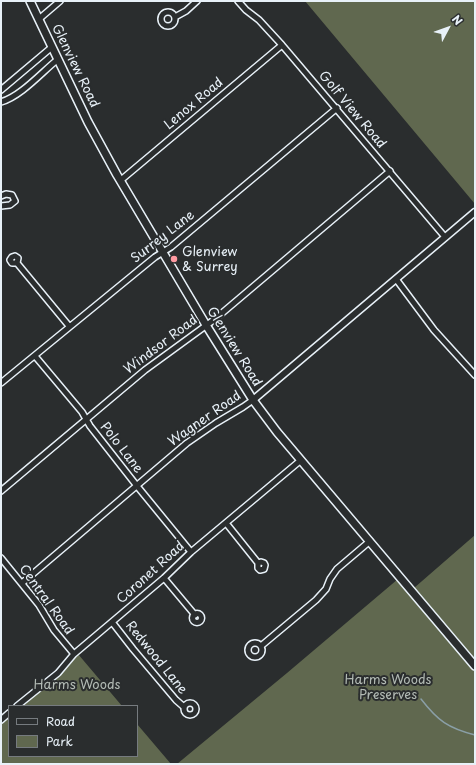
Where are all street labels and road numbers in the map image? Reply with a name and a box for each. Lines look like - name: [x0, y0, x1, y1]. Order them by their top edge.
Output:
- street label: Glenview Road: [48, 22, 102, 110]
- street label: Golf View Road: [315, 68, 389, 152]
- street label: Lenox Road: [161, 75, 227, 133]
- street label: Surrey Lane: [128, 207, 198, 267]
- street label: Glenview Road: [203, 304, 265, 390]
- street label: Windsor Road: [121, 312, 201, 378]
- street label: Wagner Road: [166, 388, 244, 450]
- street label: Polo Lane: [96, 419, 146, 477]
- street label: Coronet Road: [114, 539, 188, 607]
- street label: Central Road: [15, 562, 77, 638]
- street label: Redwood Lane: [122, 618, 190, 698]

